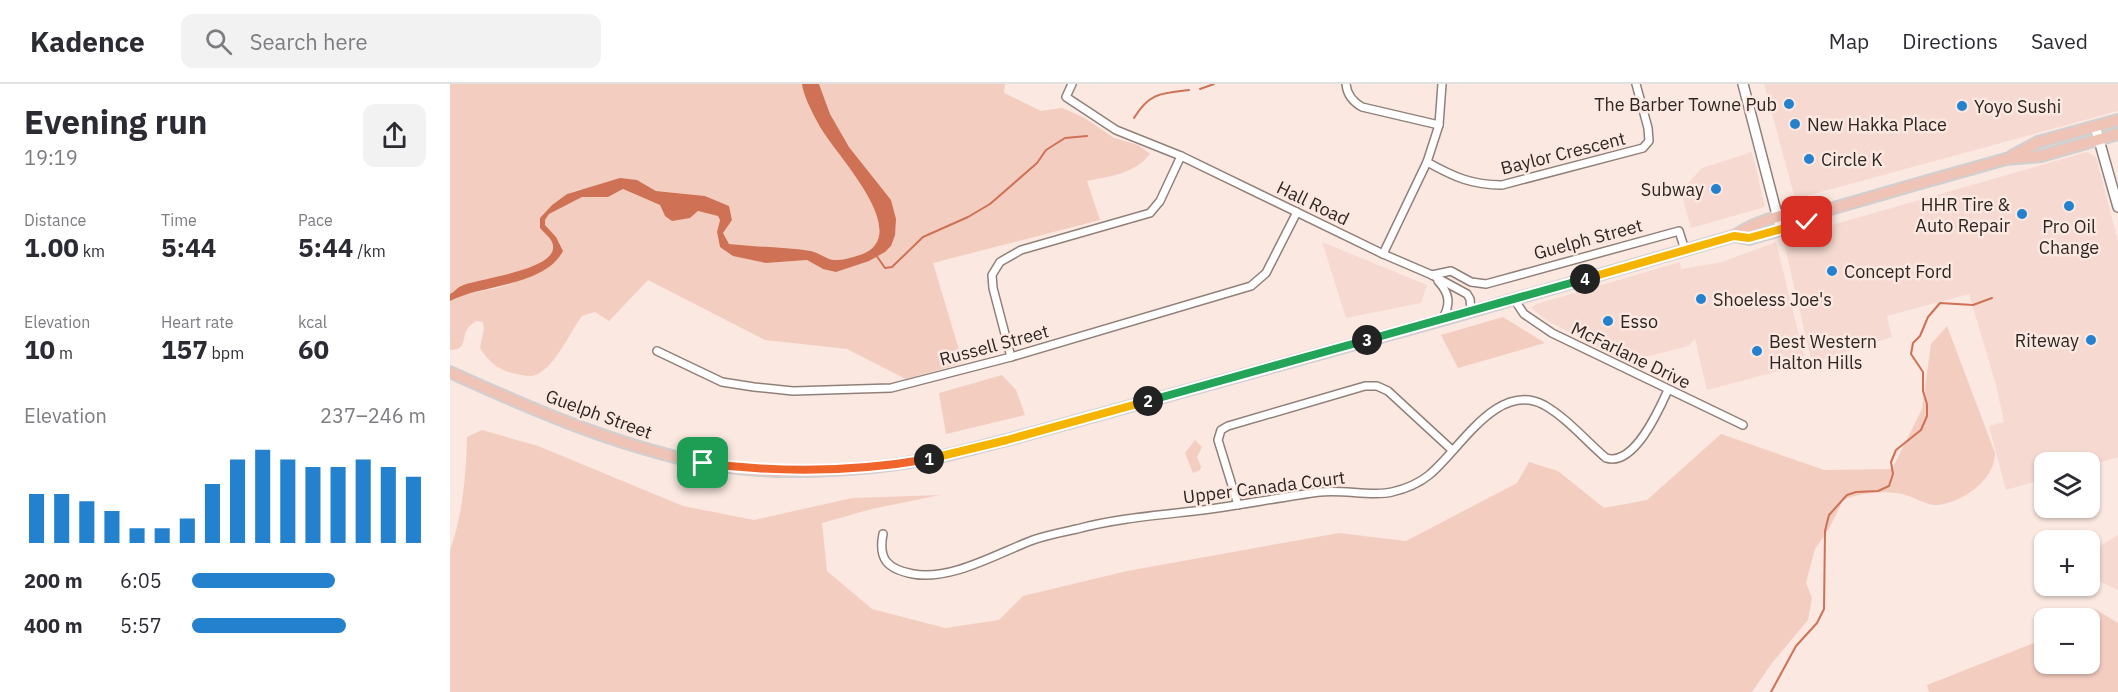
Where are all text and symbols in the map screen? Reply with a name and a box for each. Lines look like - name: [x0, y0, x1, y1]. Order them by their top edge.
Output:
- search box: [181, 14, 601, 68]
- text: Kadence: [30, 23, 145, 60]
- icon: search: [202, 25, 235, 58]
- text: Search here: [250, 27, 368, 56]
- text: Map: [1829, 27, 1869, 55]
- text: Directions: [1902, 27, 1998, 55]
- text: Saved: [2031, 27, 2088, 55]
- place label: The Barber Towne Pub: [1594, 93, 1777, 116]
- place label: Yoyo Sushi: [1974, 95, 2061, 118]
- marker: The Barber Towne Pub: [1782, 97, 1796, 111]
- marker: Yoyo Sushi: [1955, 99, 1969, 113]
- text: Evening run: [24, 100, 208, 143]
- button: share: [363, 104, 426, 167]
- place label: New Hakka Place: [1807, 113, 1947, 136]
- marker: New Hakka Place: [1788, 117, 1802, 131]
- street label: Baylor Crescent: [1498, 126, 1628, 180]
- text: 19:19: [24, 144, 78, 171]
- place label: Circle K: [1821, 148, 1883, 171]
- marker: Circle K: [1802, 152, 1816, 166]
- street label: Hall Road: [1273, 176, 1353, 230]
- place label: Subway: [1641, 178, 1704, 201]
- marker: Subway: [1709, 182, 1723, 196]
- place label: HHR Tire & Auto Repair: [1915, 193, 2011, 237]
- pin: [1781, 196, 1832, 247]
- marker: Pro Oil Change: [2062, 199, 2076, 213]
- icon: check: [1790, 205, 1823, 238]
- marker: HHR Tire & Auto Repair: [2015, 207, 2029, 221]
- text: Distance: [24, 210, 86, 230]
- text: Time: [161, 210, 197, 230]
- text: Pace: [298, 210, 333, 230]
- street label: Guelph Street: [1531, 213, 1645, 265]
- place label: Pro Oil Change: [2039, 215, 2099, 259]
- text: 1.00: [24, 230, 79, 264]
- text: 5:44: [161, 230, 216, 264]
- text: 5:44: [298, 230, 353, 264]
- text: km: [79, 241, 105, 261]
- text: /km: [353, 241, 386, 261]
- place label: Concept Ford: [1844, 260, 1952, 283]
- pin: 4: [1570, 264, 1600, 294]
- marker: Concept Ford: [1825, 264, 1839, 278]
- text: 4: [1580, 269, 1590, 289]
- place label: Shoeless Joe's: [1713, 288, 1832, 311]
- marker: Shoeless Joe's: [1694, 292, 1708, 306]
- place label: Esso: [1620, 310, 1658, 333]
- text: Elevation: [24, 312, 90, 332]
- text: Heart rate: [161, 312, 234, 332]
- text: kcal: [298, 312, 327, 332]
- marker: Esso: [1601, 314, 1615, 328]
- street label: McFarlane Drive: [1568, 316, 1695, 394]
- street label: Russell Street: [937, 319, 1051, 371]
- pin: 3: [1352, 325, 1382, 355]
- place label: Riteway: [2015, 329, 2079, 352]
- text: 3: [1362, 330, 1372, 350]
- place label: Best Western Halton Hills: [1769, 330, 1877, 374]
- text: 10: [24, 332, 55, 366]
- text: 157: [161, 332, 208, 366]
- text: 60: [298, 332, 329, 366]
- marker: Riteway: [2084, 333, 2098, 347]
- text: m: [55, 343, 73, 363]
- text: bpm: [208, 343, 244, 363]
- marker: Best Western Halton Hills: [1750, 344, 1764, 358]
- street label: Guelph Street: [543, 384, 655, 444]
- pin: 2: [1133, 386, 1163, 416]
- text: 2: [1143, 391, 1153, 411]
- text: Elevation: [24, 402, 107, 429]
- text: 237–246 m: [320, 402, 426, 429]
- pin: [677, 437, 728, 488]
- pin: 1: [914, 444, 944, 474]
- icon: arrive: [686, 446, 719, 479]
- text: 1: [924, 449, 934, 469]
- map controls: [2034, 452, 2100, 674]
- button: layers: [2034, 452, 2100, 518]
- street label: Upper Canada Court: [1182, 466, 1346, 508]
- button: +: [2034, 530, 2100, 596]
- text: 200 m: [24, 567, 83, 594]
- text: 6:05: [120, 567, 162, 594]
- button: −: [2034, 608, 2100, 674]
- text: 400 m: [24, 612, 83, 639]
- text: 5:57: [120, 612, 162, 639]

